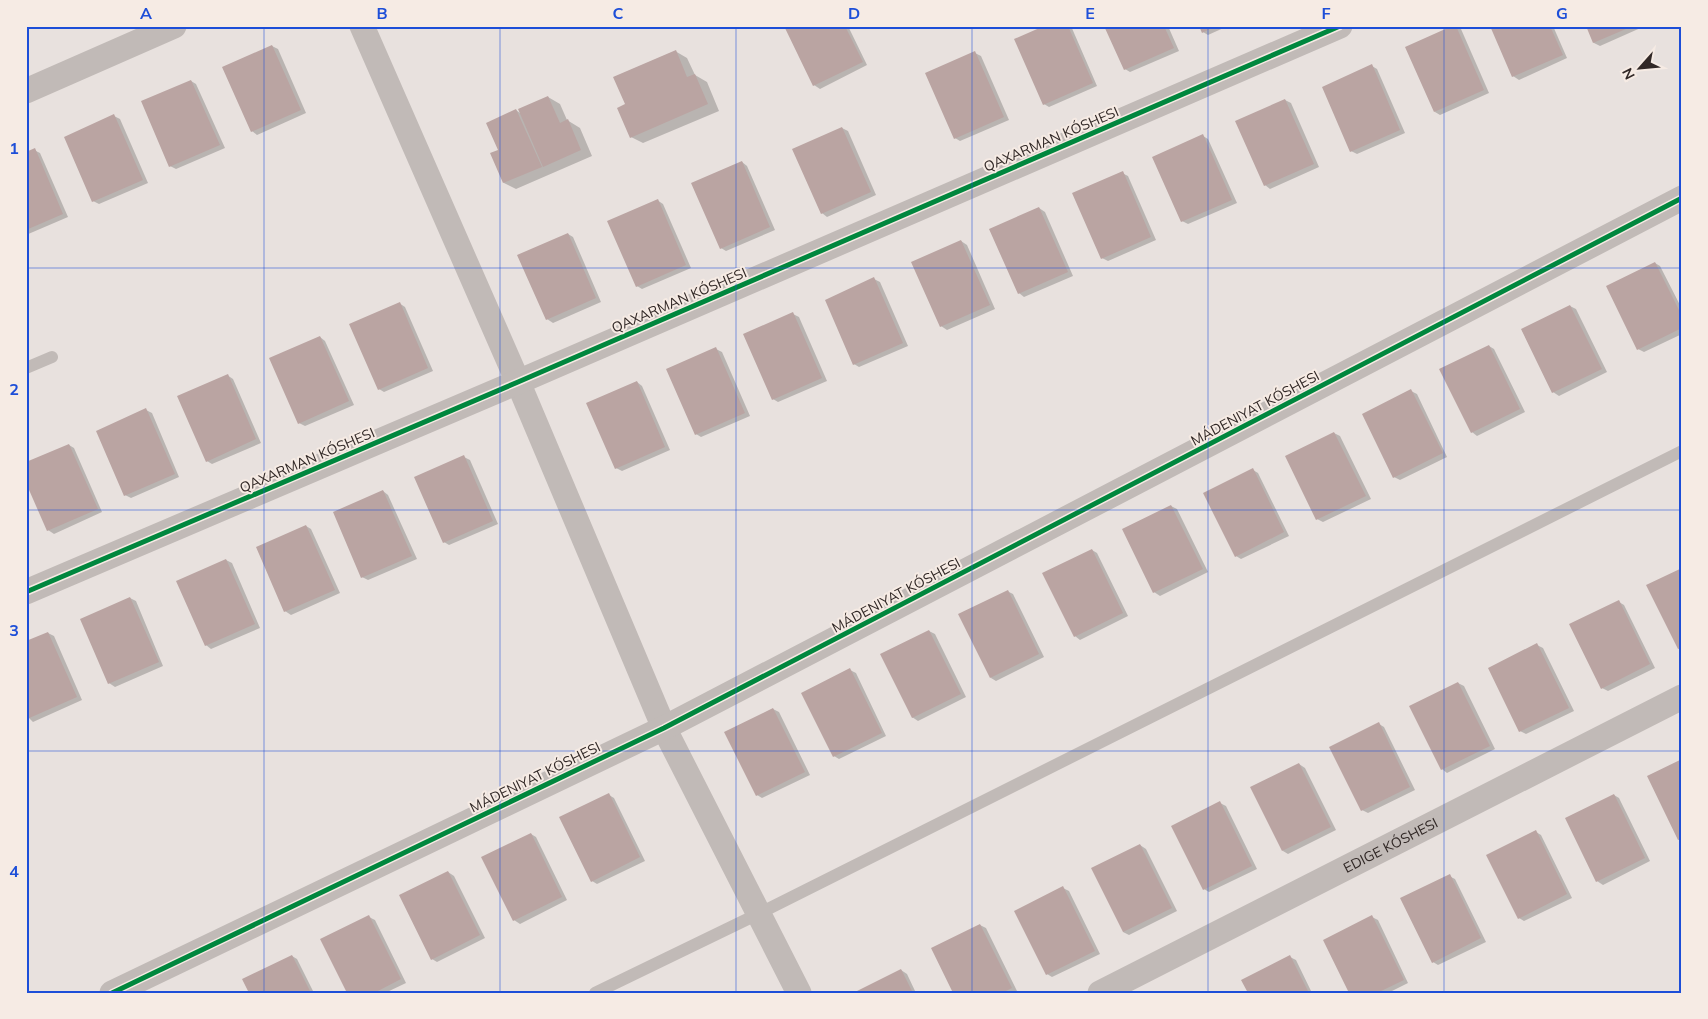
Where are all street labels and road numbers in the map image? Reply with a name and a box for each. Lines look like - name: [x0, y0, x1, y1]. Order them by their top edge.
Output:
- street label: QAXARMAN KÓSHESI: [981, 102, 1121, 176]
- street label: QAXARMAN KÓSHESI: [609, 263, 749, 337]
- street label: MÁDENIYAT KÓSHESI: [1188, 366, 1322, 450]
- street label: QAXARMAN KÓSHESI: [237, 423, 377, 497]
- street label: MÁDENIYAT KÓSHESI: [829, 553, 963, 637]
- street label: MÁDENIYAT KÓSHESI: [467, 738, 603, 816]
- street label: EDIGE KÓSHESI: [1340, 814, 1441, 877]

